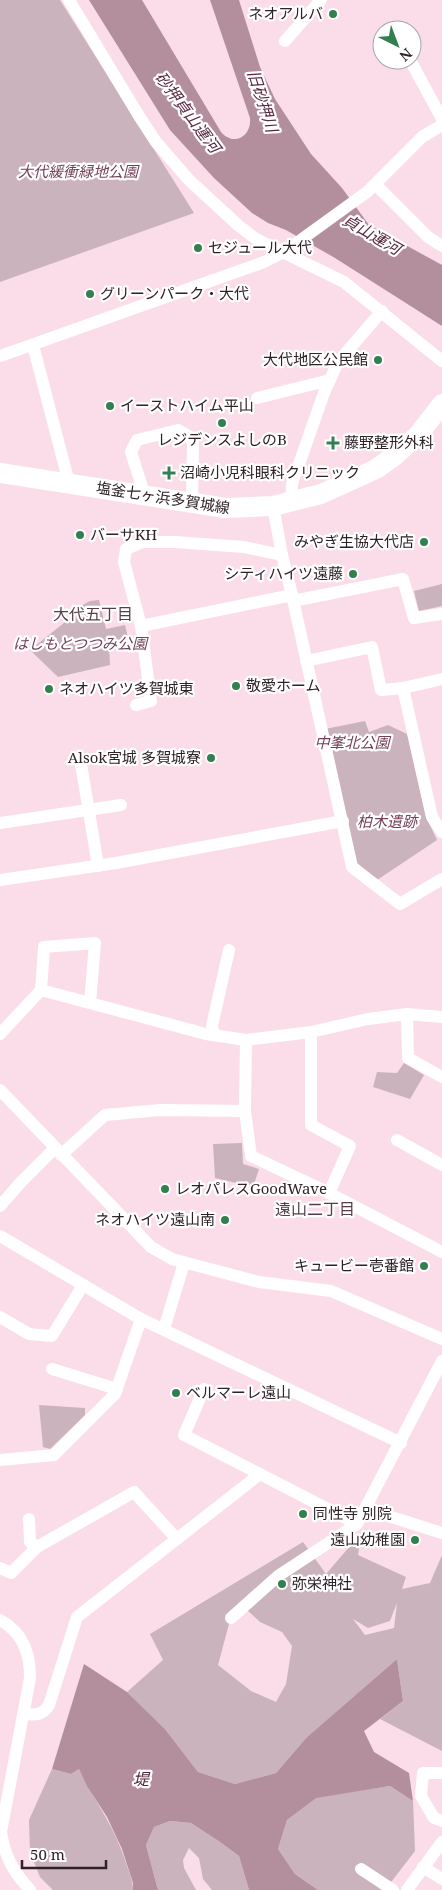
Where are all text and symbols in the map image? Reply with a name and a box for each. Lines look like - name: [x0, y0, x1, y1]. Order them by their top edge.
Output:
- place label: ネオアルバ: [248, 3, 323, 23]
- marker: ネオアルバ: [327, 8, 339, 20]
- north arrow: [372, 20, 422, 70]
- text: N: [396, 44, 416, 66]
- water label: 砂押貞山運河: [150, 67, 227, 159]
- water label: 旧砂押川: [243, 67, 284, 137]
- park label: 大代緩衝緑地公園: [18, 161, 140, 181]
- water label: 貞山運河: [339, 208, 408, 261]
- place label: セジュール大代: [208, 237, 312, 257]
- marker: セジュール大代: [192, 242, 204, 254]
- place label: グリーンパーク・大代: [100, 283, 249, 303]
- marker: グリーンパーク・大代: [84, 288, 96, 300]
- place label: 大代地区公民館: [263, 349, 368, 369]
- marker: 大代地区公民館: [372, 354, 384, 366]
- place label: イーストハイム平山: [120, 395, 254, 415]
- marker: イーストハイム平山: [104, 400, 116, 412]
- marker: レジデンスよしのB: [216, 417, 228, 429]
- place label: レジデンスよしのB: [157, 429, 287, 449]
- place label: 藤野整形外科: [344, 432, 434, 452]
- marker: 藤野整形外科: [326, 436, 340, 450]
- place label: 沼崎小児科眼科クリニック: [180, 462, 360, 482]
- marker: 沼崎小児科眼科クリニック: [162, 466, 176, 480]
- street label: 塩釜七ヶ浜多賀城線: [95, 477, 231, 517]
- place label: バーサKH: [90, 524, 157, 544]
- marker: バーサKH: [74, 529, 86, 541]
- place label: みやぎ生協大代店: [294, 531, 414, 551]
- marker: みやぎ生協大代店: [418, 536, 430, 548]
- place label: シティハイツ遠藤: [224, 563, 343, 583]
- marker: シティハイツ遠藤: [347, 568, 359, 580]
- district label: 大代五丁目: [53, 603, 133, 625]
- park label: はしもとつつみ公園: [13, 633, 149, 653]
- place label: 敬愛ホーム: [246, 675, 321, 695]
- place label: ネオハイツ多賀城東: [59, 678, 194, 698]
- marker: 敬愛ホーム: [230, 680, 242, 692]
- marker: ネオハイツ多賀城東: [43, 683, 55, 695]
- park label: 中峯北公園: [314, 732, 391, 752]
- place label: Alsok宮城 多賀城寮: [68, 747, 201, 767]
- marker: Alsok宮城 多賀城寮: [205, 752, 217, 764]
- park label: 柏木遺跡: [357, 811, 419, 831]
- place label: レオパレスGoodWave: [175, 1178, 327, 1198]
- marker: レオパレスGoodWave: [159, 1183, 171, 1195]
- district label: 遠山二丁目: [275, 1198, 355, 1220]
- place label: ネオハイツ遠山南: [95, 1209, 215, 1229]
- marker: ネオハイツ遠山南: [219, 1214, 231, 1226]
- place label: キュービー壱番館: [294, 1255, 414, 1275]
- marker: キュービー壱番館: [418, 1260, 430, 1272]
- place label: ベルマーレ遠山: [186, 1382, 291, 1402]
- marker: ベルマーレ遠山: [170, 1387, 182, 1399]
- place label: 同性寺 別院: [313, 1503, 392, 1523]
- marker: 同性寺 別院: [297, 1508, 309, 1520]
- place label: 遠山幼稚園: [330, 1529, 405, 1549]
- marker: 遠山幼稚園: [409, 1534, 421, 1546]
- place label: 弥栄神社: [292, 1573, 352, 1593]
- marker: 弥栄神社: [276, 1578, 288, 1590]
- water label: 堤: [133, 1768, 151, 1790]
- scale bar: [22, 1838, 106, 1870]
- text: 50 m: [30, 1844, 65, 1864]

